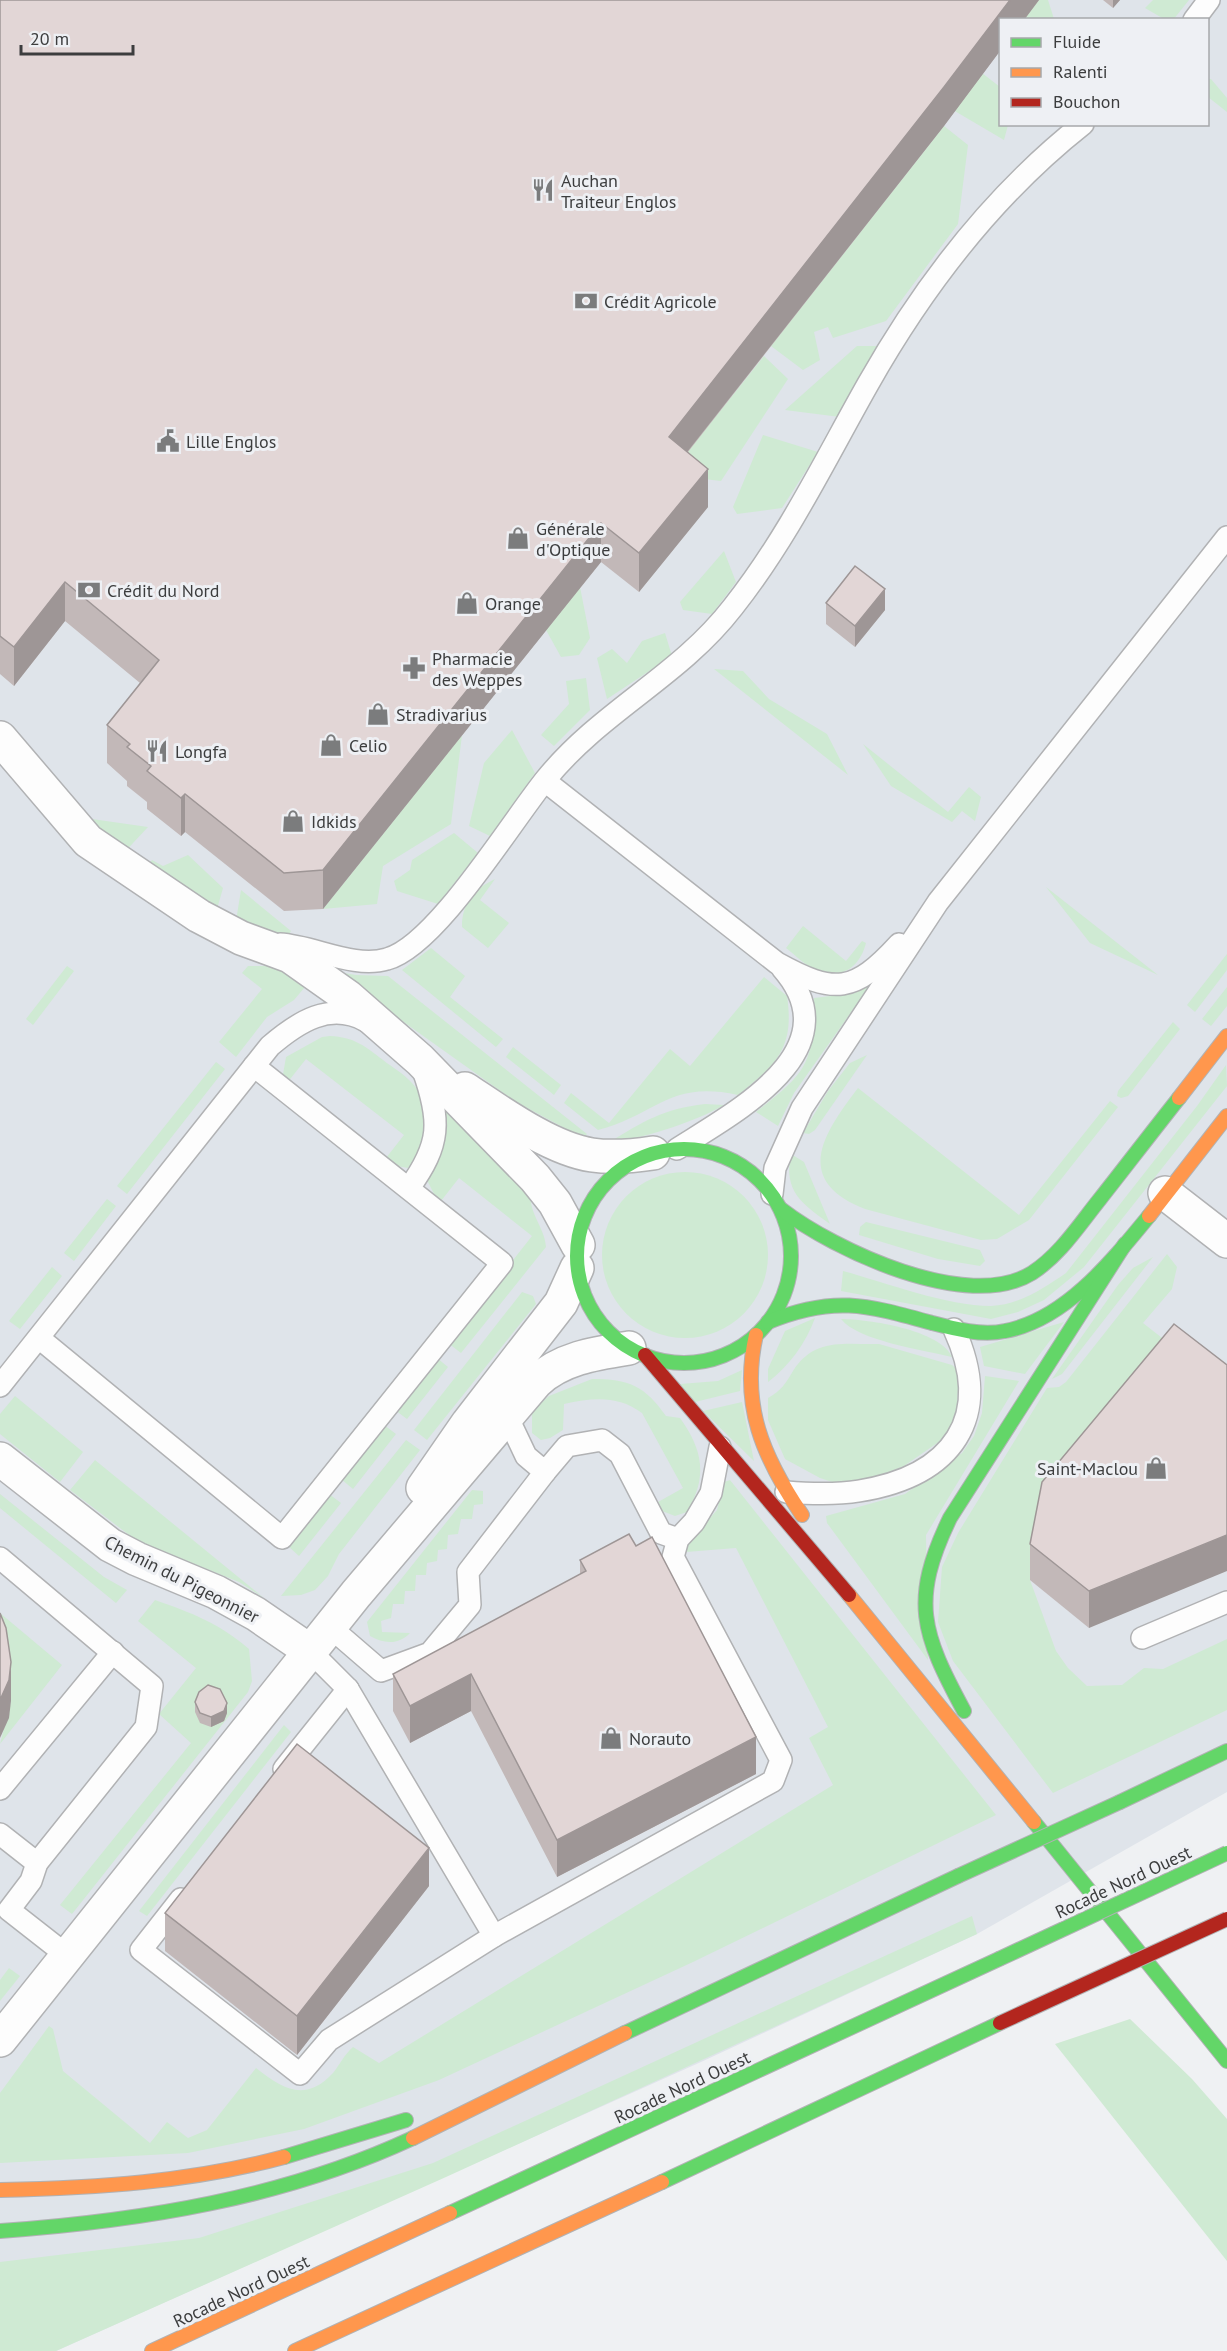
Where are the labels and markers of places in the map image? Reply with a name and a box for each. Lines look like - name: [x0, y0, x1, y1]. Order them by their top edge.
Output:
- place label: Auchan Traiteur Englos: [561, 169, 676, 213]
- restaurant icon: Auchan Traiteur Englos: [530, 177, 556, 203]
- bank icon: Crédit Agricole: [573, 288, 599, 314]
- place label: Crédit Agricole: [604, 290, 717, 313]
- public building icon: Lille Englos: [155, 428, 181, 454]
- place label: Lille Englos: [186, 430, 276, 453]
- place label: Générale d'Optique: [536, 517, 610, 561]
- shop icon: Générale d'Optique: [505, 525, 531, 551]
- bank icon: Crédit du Nord: [76, 577, 102, 603]
- place label: Crédit du Nord: [107, 579, 219, 602]
- shop icon: Orange: [454, 590, 480, 616]
- place label: Orange: [485, 592, 541, 615]
- place label: Pharmacie des Weppes: [432, 647, 522, 691]
- pharmacy icon: Pharmacie des Weppes: [401, 655, 427, 681]
- shop icon: Stradivarius: [365, 701, 391, 727]
- place label: Stradivarius: [396, 703, 487, 726]
- shop icon: Celio: [318, 732, 344, 758]
- place label: Celio: [349, 734, 388, 757]
- restaurant icon: Longfa: [144, 738, 170, 764]
- place label: Longfa: [175, 740, 227, 763]
- shop icon: Idkids: [280, 808, 306, 834]
- place label: Idkids: [311, 810, 357, 833]
- shop icon: Saint-Maclou: [1143, 1455, 1169, 1481]
- place label: Saint-Maclou: [1037, 1457, 1138, 1480]
- shop icon: Norauto: [598, 1725, 624, 1751]
- place label: Norauto: [629, 1727, 691, 1750]

